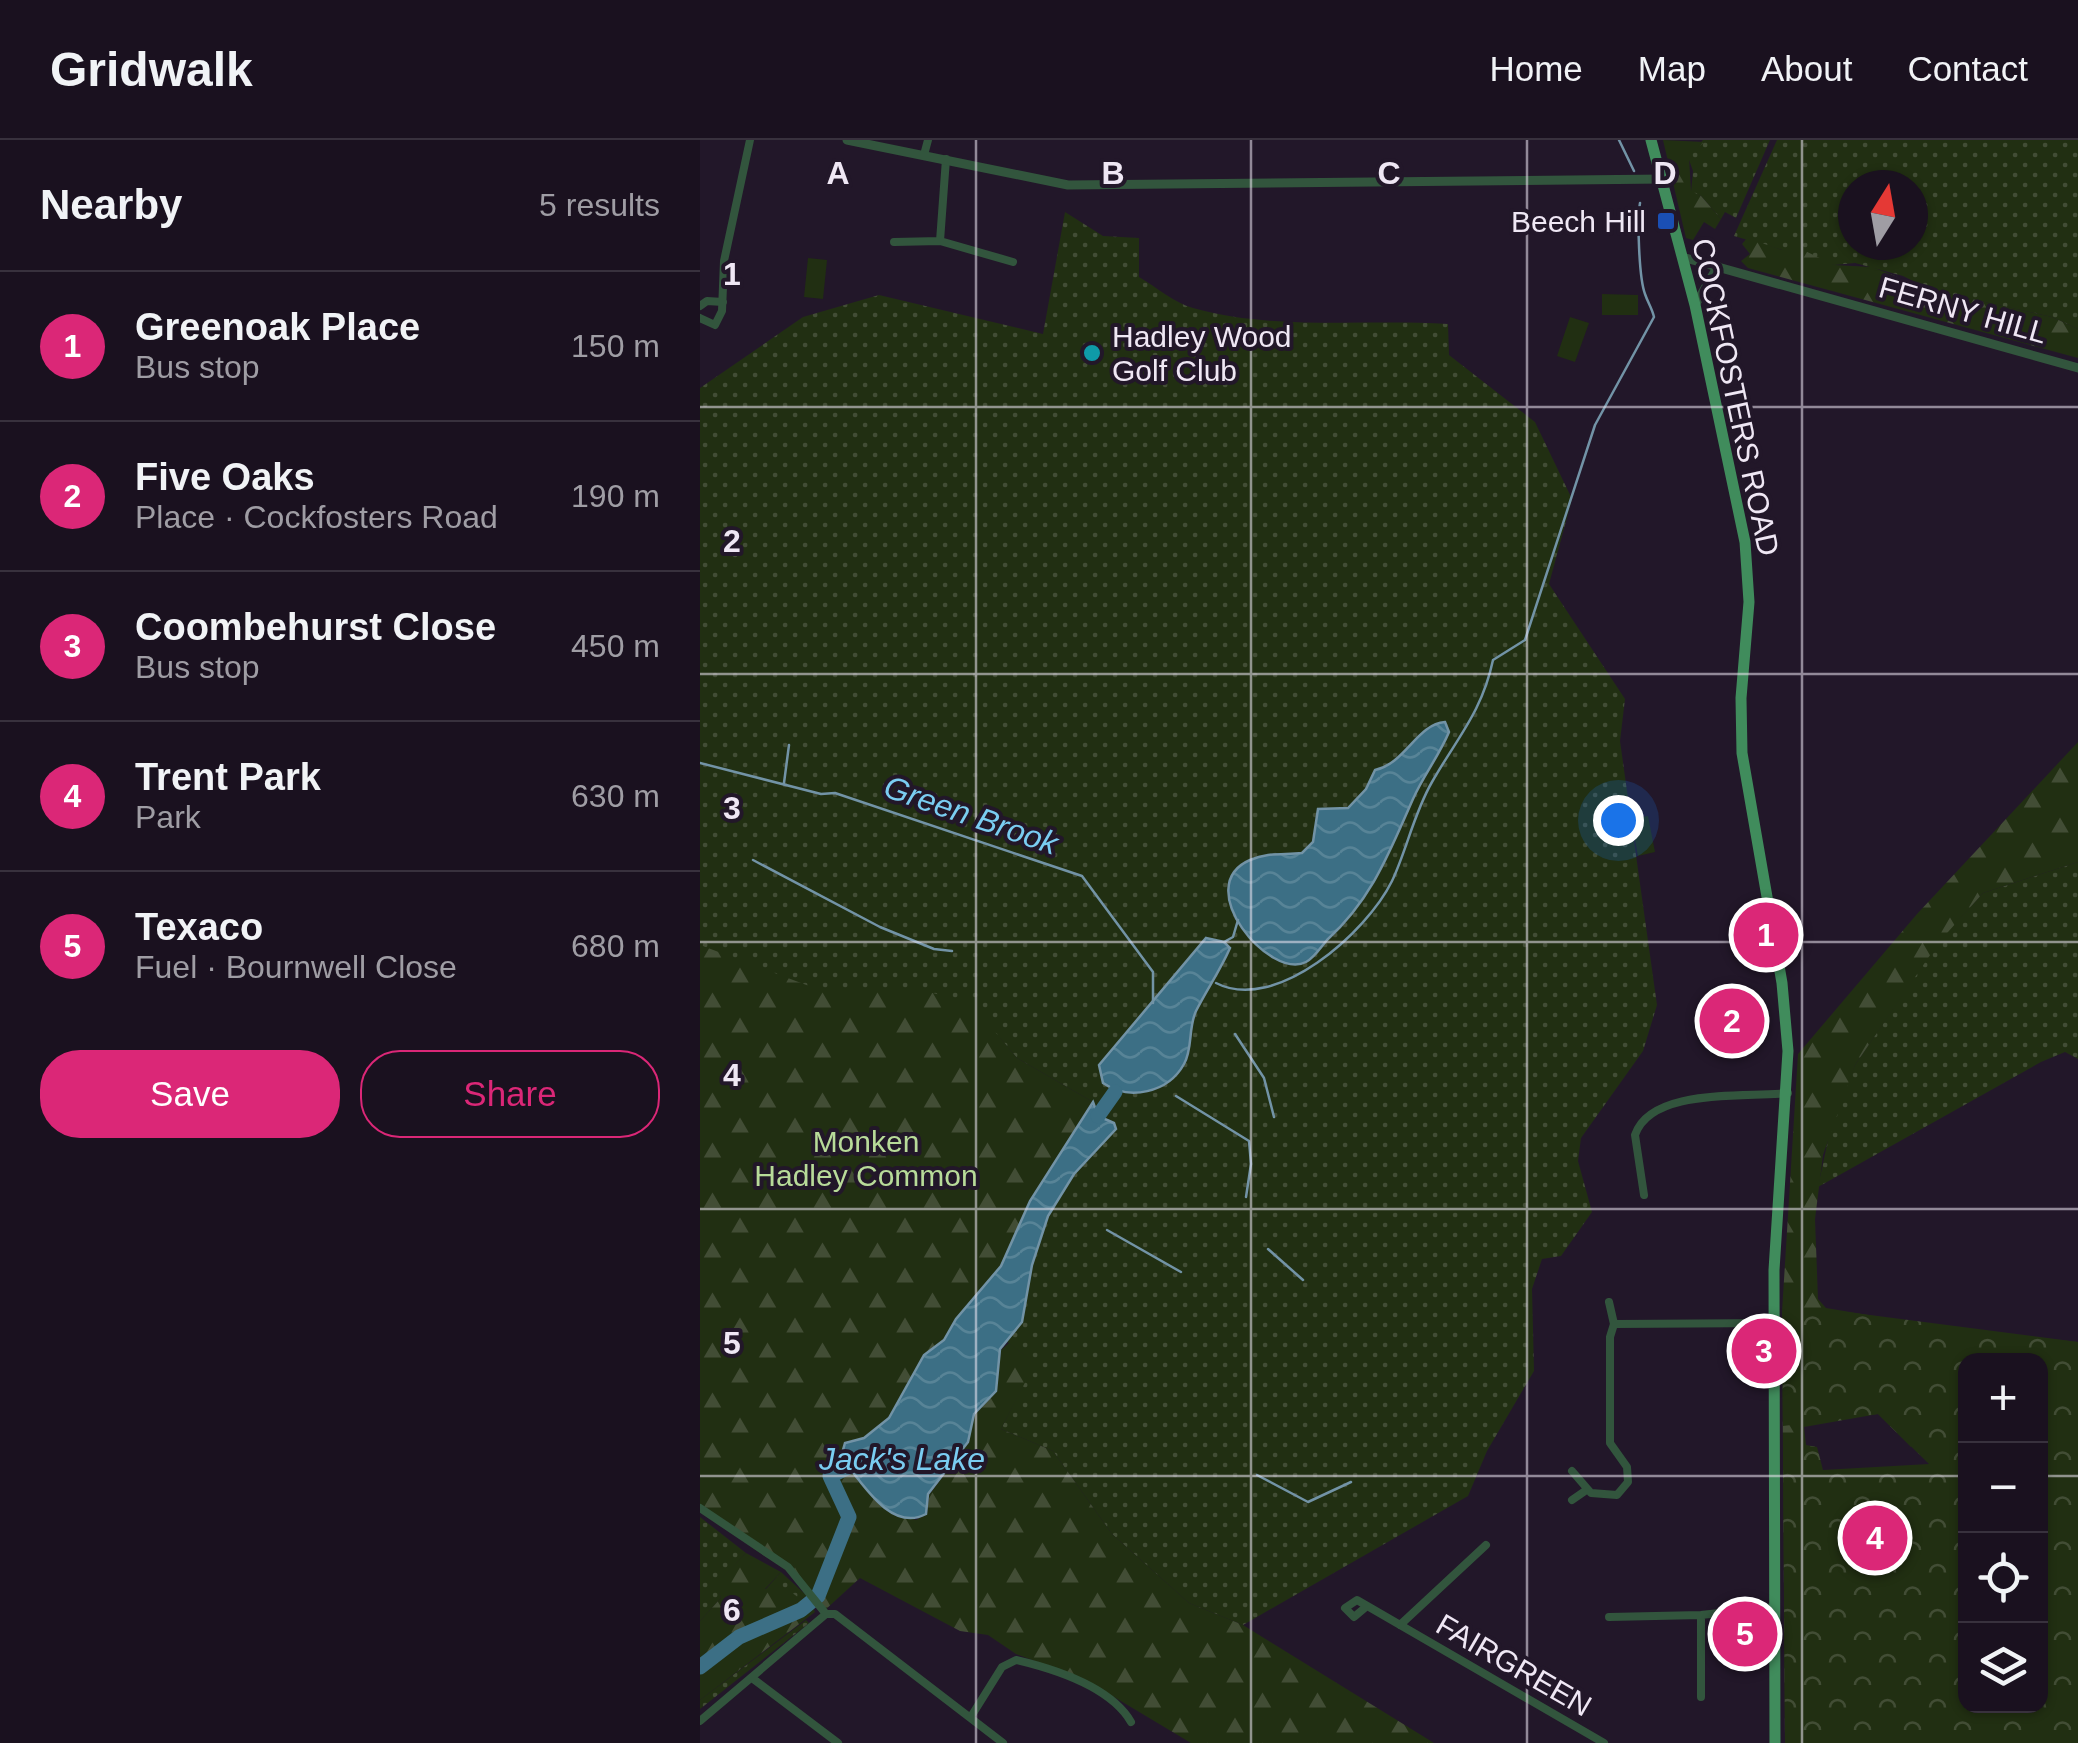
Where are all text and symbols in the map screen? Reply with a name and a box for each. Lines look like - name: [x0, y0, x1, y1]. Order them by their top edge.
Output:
- text: Gridwalk: [50, 43, 253, 96]
- text: Home: [1489, 49, 1583, 88]
- text: Map: [1638, 49, 1706, 88]
- text: About: [1761, 49, 1852, 88]
- text: Contact: [1907, 49, 2028, 88]
- text: A: [826, 155, 850, 191]
- text: B: [1101, 155, 1125, 191]
- text: C: [1377, 155, 1401, 191]
- text: D: [1653, 155, 1677, 191]
- north arrow: [1838, 170, 1928, 260]
- text: Nearby: [40, 181, 182, 228]
- text: 5 results: [539, 187, 660, 223]
- place label: Beech Hill: [1511, 205, 1646, 238]
- marker: Beech Hill: [1655, 210, 1677, 232]
- street label: COCKFOSTERS ROAD: [1686, 235, 1786, 559]
- text: 1: [723, 256, 741, 292]
- street label: FERNY HILL: [1875, 270, 2051, 350]
- text: Greenoak Place: [135, 306, 420, 348]
- place label: Hadley Wood Golf Club: [1112, 320, 1292, 387]
- text: 1: [64, 328, 81, 364]
- text: 150 m: [571, 328, 660, 364]
- marker: Hadley Wood Golf Club: [1081, 342, 1103, 364]
- text: Bus stop: [135, 349, 260, 385]
- text: Five Oaks: [135, 456, 315, 498]
- text: 2: [64, 478, 81, 514]
- text: 190 m: [571, 478, 660, 514]
- text: Place · Cockfosters Road: [135, 499, 498, 535]
- text: 2: [723, 523, 741, 559]
- text: Coombehurst Close: [135, 606, 496, 648]
- text: 3: [64, 628, 81, 664]
- text: 450 m: [571, 628, 660, 664]
- text: Bus stop: [135, 649, 260, 685]
- text: Trent Park: [135, 756, 321, 798]
- water label: Green Brook: [879, 768, 1065, 862]
- text: 4: [64, 778, 81, 814]
- text: 630 m: [571, 778, 660, 814]
- text: 3: [723, 790, 741, 826]
- your location: [1593, 795, 1644, 846]
- text: Park: [135, 799, 201, 835]
- pin: 1: [1734, 898, 1798, 972]
- text: Texaco: [135, 906, 263, 948]
- text: 5: [64, 928, 81, 964]
- text: 680 m: [571, 928, 660, 964]
- text: Fuel · Bournwell Close: [135, 949, 457, 985]
- pin: 2: [1700, 984, 1764, 1058]
- button: Save: [40, 1050, 340, 1138]
- button: Share: [360, 1050, 660, 1138]
- text: 4: [723, 1057, 741, 1093]
- park label: Monken Hadley Common: [754, 1125, 978, 1192]
- pin: 3: [1732, 1314, 1796, 1388]
- text: 5: [723, 1325, 741, 1361]
- map controls: [1958, 1353, 2048, 1713]
- button: +: [1958, 1353, 2048, 1443]
- water label: Jack's Lake: [818, 1441, 985, 1477]
- button: −: [1958, 1443, 2048, 1533]
- pin: 4: [1842, 1500, 1908, 1576]
- button: locate: [1958, 1533, 2048, 1623]
- text: 6: [723, 1592, 741, 1628]
- pin: 5: [1712, 1596, 1778, 1672]
- street label: FAIRGREEN: [1431, 1607, 1597, 1723]
- button: layers: [1958, 1623, 2048, 1713]

